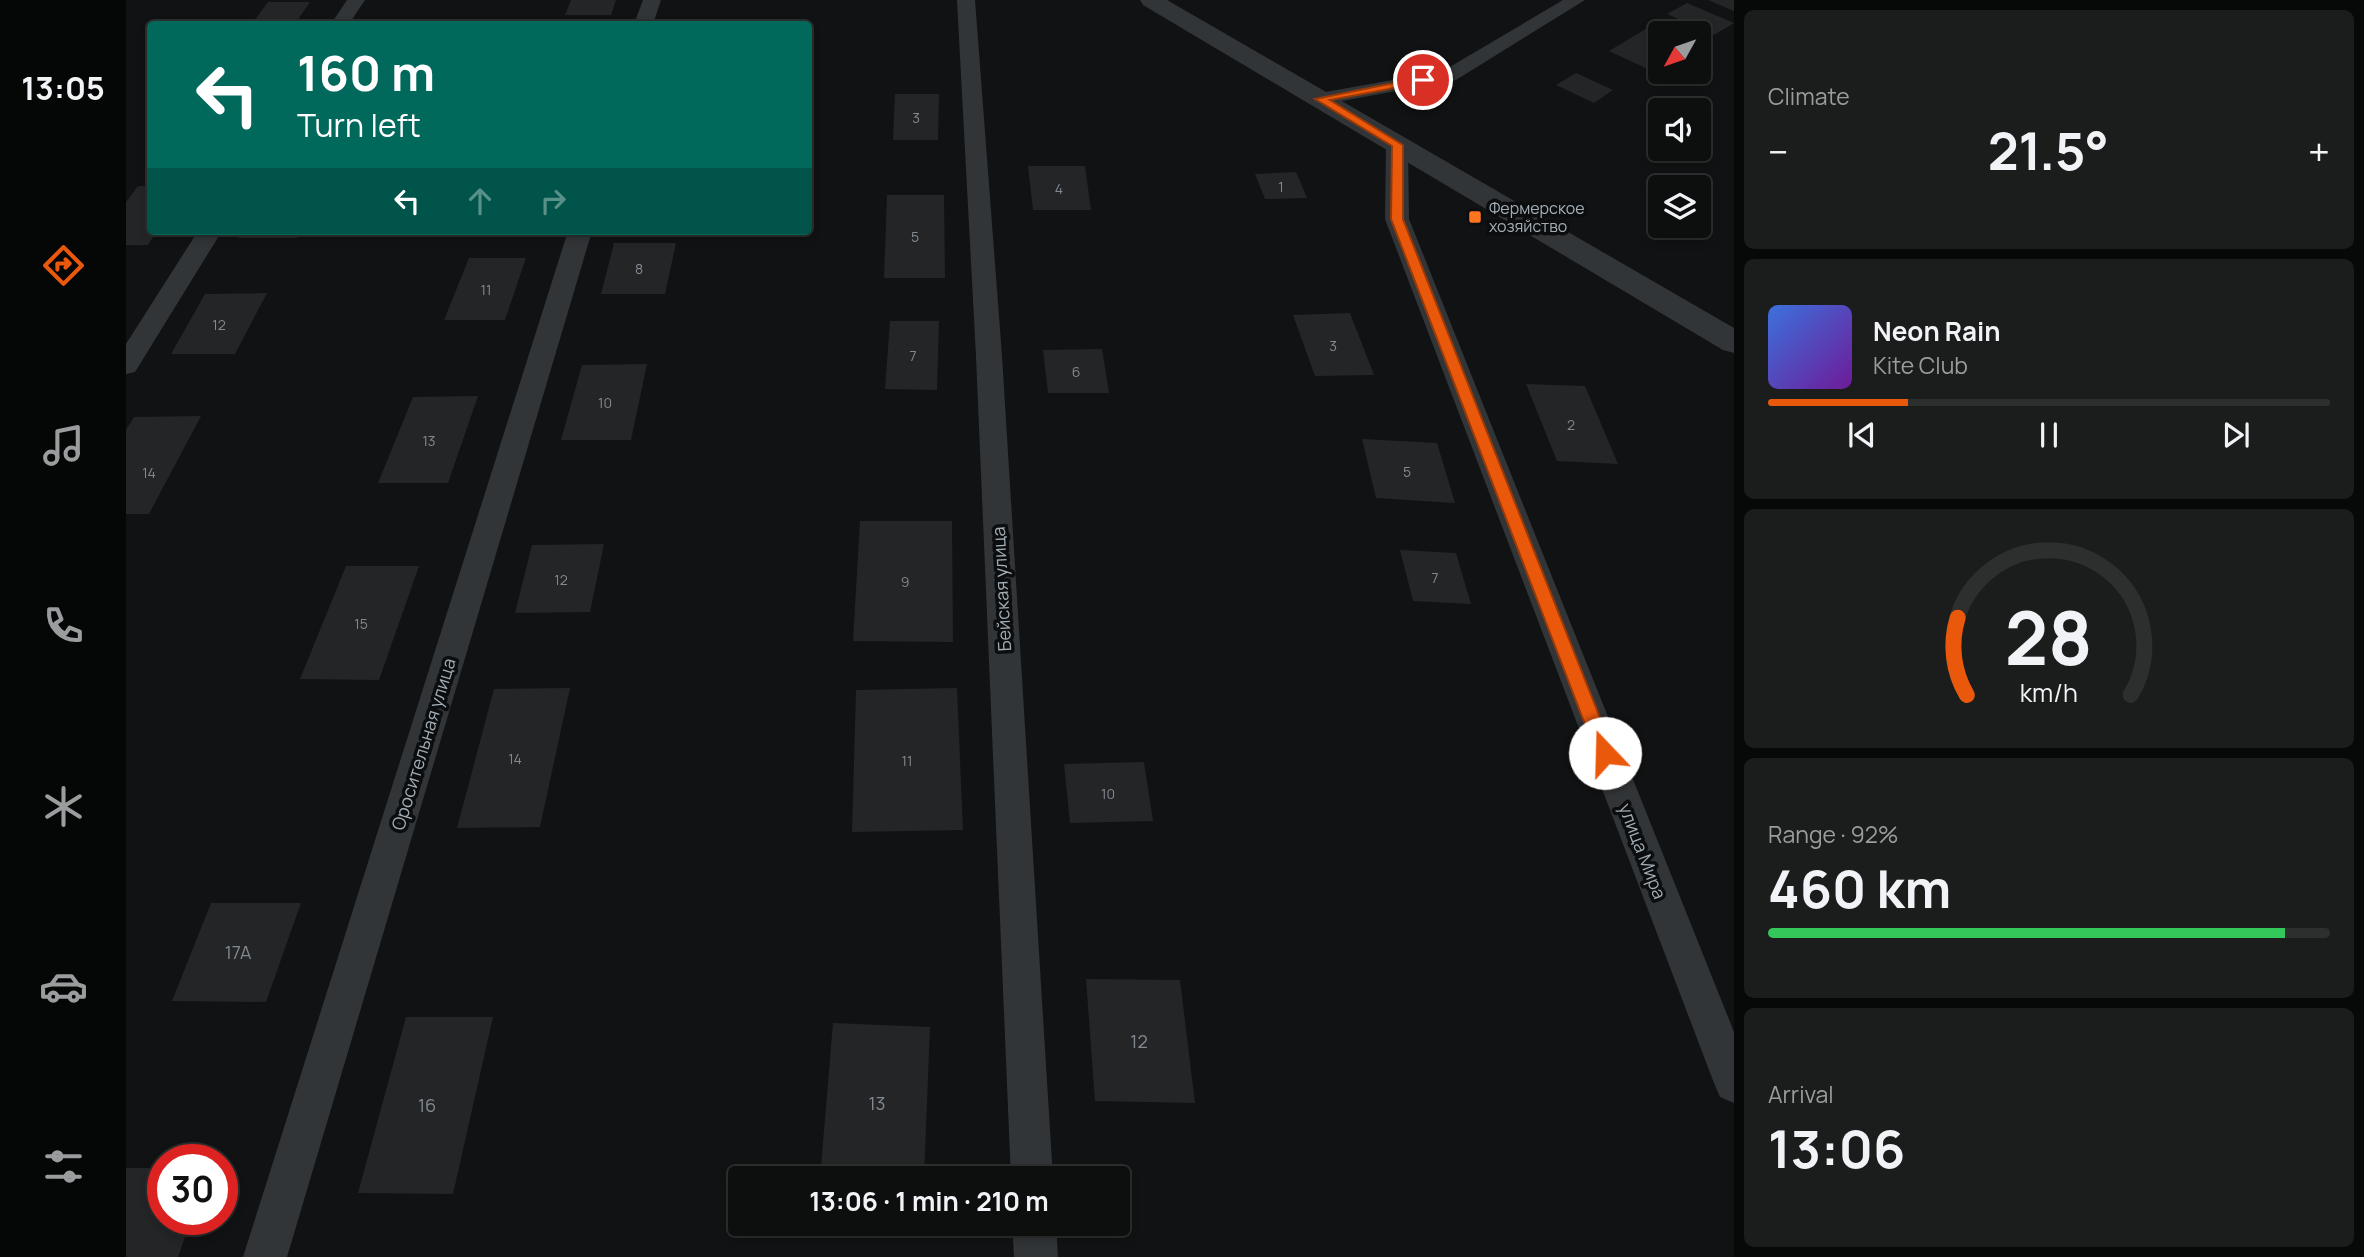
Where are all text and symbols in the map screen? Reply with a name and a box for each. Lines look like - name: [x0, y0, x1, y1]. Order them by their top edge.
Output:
- north arrow: [1648, 21, 1712, 84]
- map controls: [1648, 21, 1711, 238]
- text: 160 m: [297, 39, 435, 106]
- icon: left: [182, 49, 273, 140]
- pin: [1393, 50, 1453, 110]
- icon: arrive: [1404, 61, 1442, 99]
- text: 13:05: [21, 66, 105, 110]
- text: Climate: [1768, 80, 1850, 112]
- button: sound: [1648, 98, 1711, 161]
- text: Turn left: [297, 103, 421, 147]
- house number: 3: [912, 108, 920, 127]
- text: 21.5°: [1988, 115, 2109, 186]
- text: −: [1768, 125, 1789, 177]
- text: +: [2308, 125, 2330, 177]
- button: layers: [1648, 175, 1711, 238]
- house number: 1: [1278, 177, 1284, 196]
- house number: 4: [1055, 179, 1063, 198]
- icon: left: [388, 182, 426, 220]
- icon: ahead: [461, 182, 499, 220]
- icon: right: [534, 182, 572, 220]
- place label: Фермерское хозяйство: [1489, 197, 1585, 237]
- marker: Фермерское хозяйство: [1467, 209, 1483, 225]
- house number: 5: [911, 227, 919, 246]
- icon: directions: [39, 241, 88, 290]
- house number: 8: [635, 259, 643, 278]
- house number: 11: [481, 280, 491, 299]
- text: Neon Rain: [1873, 313, 2001, 349]
- house number: 12: [212, 315, 226, 334]
- house number: 3: [1329, 336, 1337, 355]
- house number: 7: [909, 346, 917, 365]
- text: Kite Club: [1873, 349, 1968, 381]
- house number: 6: [1072, 362, 1080, 381]
- house number: 10: [598, 393, 612, 412]
- house number: 2: [1567, 415, 1575, 434]
- icon: previous: [1843, 416, 1881, 454]
- icon: pause: [2030, 416, 2068, 454]
- icon: next: [2217, 416, 2255, 454]
- icon: music: [39, 421, 88, 470]
- house number: 13: [422, 431, 436, 450]
- house number: 5: [1403, 462, 1411, 481]
- house number: 14: [142, 463, 156, 482]
- street label: Бейская улица: [986, 526, 1016, 652]
- house number: 7: [1431, 568, 1439, 587]
- house number: 12: [554, 570, 568, 589]
- house number: 9: [901, 572, 909, 591]
- text: 28: [2005, 587, 2093, 687]
- icon: phone: [39, 601, 88, 650]
- house number: 15: [354, 614, 368, 633]
- street label: Оросительная улица: [385, 655, 461, 833]
- text: km/h: [2020, 674, 2078, 709]
- position arrow: [1568, 716, 1642, 790]
- house number: 14: [508, 749, 522, 768]
- house number: 11: [902, 751, 912, 770]
- icon: climate: [39, 782, 88, 831]
- house number: 10: [1101, 784, 1115, 803]
- street label: улица Мира: [1614, 800, 1672, 902]
- text: Range · 92%: [1768, 818, 1899, 850]
- text: 460 km: [1768, 853, 1951, 924]
- house number: 17А: [225, 940, 252, 964]
- icon: car: [39, 962, 88, 1011]
- house number: 12: [1130, 1029, 1148, 1053]
- text: Arrival: [1768, 1078, 1834, 1110]
- house number: 13: [869, 1091, 885, 1115]
- house number: 16: [418, 1093, 436, 1117]
- text: 13:06: [1768, 1113, 1905, 1184]
- icon: filters: [39, 1142, 88, 1191]
- speed limit sign: 30: [147, 1144, 238, 1235]
- text: 13:06 · 1 min · 210 m: [809, 1183, 1049, 1219]

